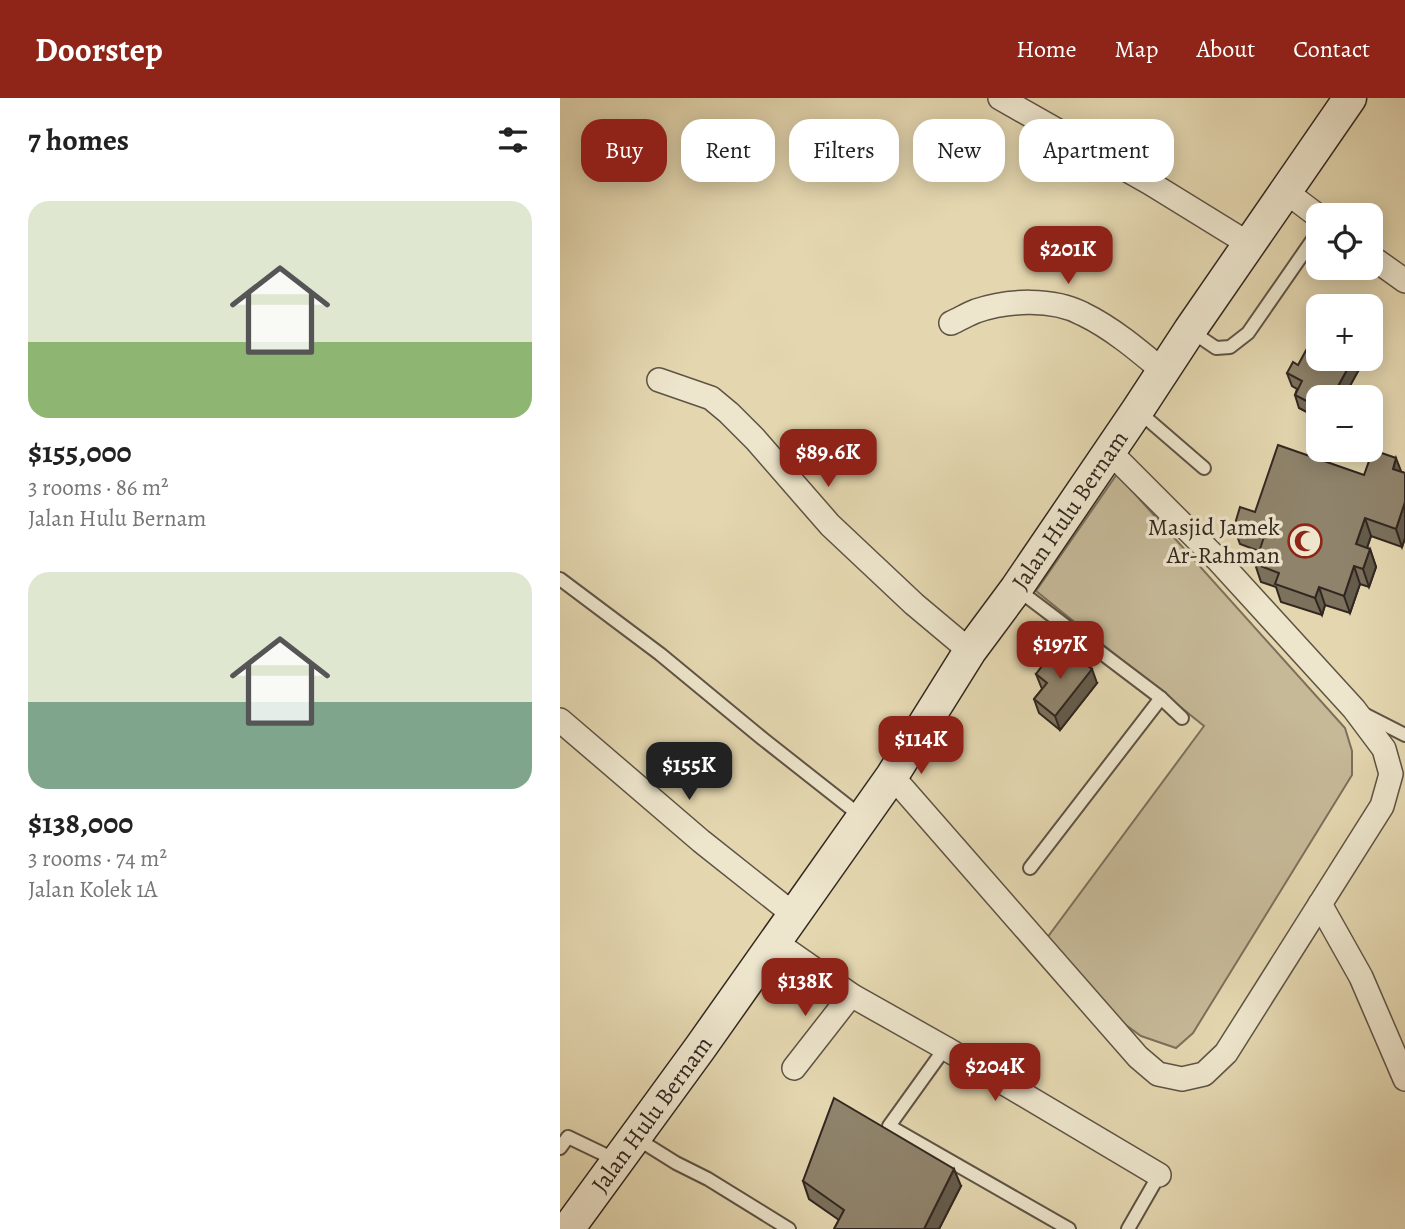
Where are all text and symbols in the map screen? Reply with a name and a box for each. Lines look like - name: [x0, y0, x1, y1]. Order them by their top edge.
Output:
- text: Doorstep: [35, 27, 163, 72]
- text: Home: [1016, 33, 1077, 65]
- text: Map: [1115, 33, 1159, 65]
- text: About: [1197, 33, 1255, 65]
- text: Contact: [1293, 33, 1370, 65]
- chip: Buy: [581, 119, 667, 182]
- chip: Rent: [681, 119, 775, 182]
- chip: Filters: [789, 119, 899, 182]
- chip: New: [913, 119, 1005, 182]
- chip: Apartment: [1019, 119, 1174, 182]
- text: 7 homes: [28, 120, 129, 160]
- icon: filters: [494, 121, 532, 159]
- map controls: [1306, 203, 1383, 462]
- button: locate: [1306, 203, 1383, 280]
- pin: $201K: [1019, 226, 1117, 286]
- text: $201K: [1040, 233, 1096, 264]
- icon: home: [217, 247, 343, 373]
- button: +: [1306, 294, 1383, 371]
- button: −: [1306, 385, 1383, 462]
- street label: Jalan Hulu Bernam: [1004, 424, 1135, 596]
- pin: $89.6K: [771, 430, 885, 489]
- text: $155,000: [28, 432, 132, 472]
- text: $89.6K: [796, 436, 860, 467]
- text: 3 rooms · 86 m²: [28, 472, 169, 503]
- text: Jalan Hulu Bernam: [28, 503, 207, 534]
- place label: Masjid Jamek Ar-Rahman: [1148, 511, 1280, 571]
- mosque icon: Masjid Jamek Ar-Rahman: [1286, 522, 1324, 560]
- icon: home: [217, 618, 343, 744]
- pin: $197K: [1011, 622, 1109, 681]
- text: $197K: [1033, 628, 1087, 659]
- pin: $114K: [872, 716, 970, 776]
- text: $114K: [894, 723, 948, 754]
- pin: $155K: [640, 742, 738, 802]
- text: $155K: [662, 749, 716, 780]
- text: $138,000: [28, 803, 133, 843]
- text: 3 rooms · 74 m²: [28, 843, 167, 874]
- text: Jalan Kolek 1A: [28, 874, 157, 905]
- pin: $138K: [756, 958, 854, 1018]
- text: $138K: [778, 965, 833, 996]
- street label: Jalan Hulu Bernam: [584, 1030, 720, 1199]
- pin: $204K: [946, 1044, 1044, 1103]
- text: $204K: [965, 1050, 1025, 1081]

